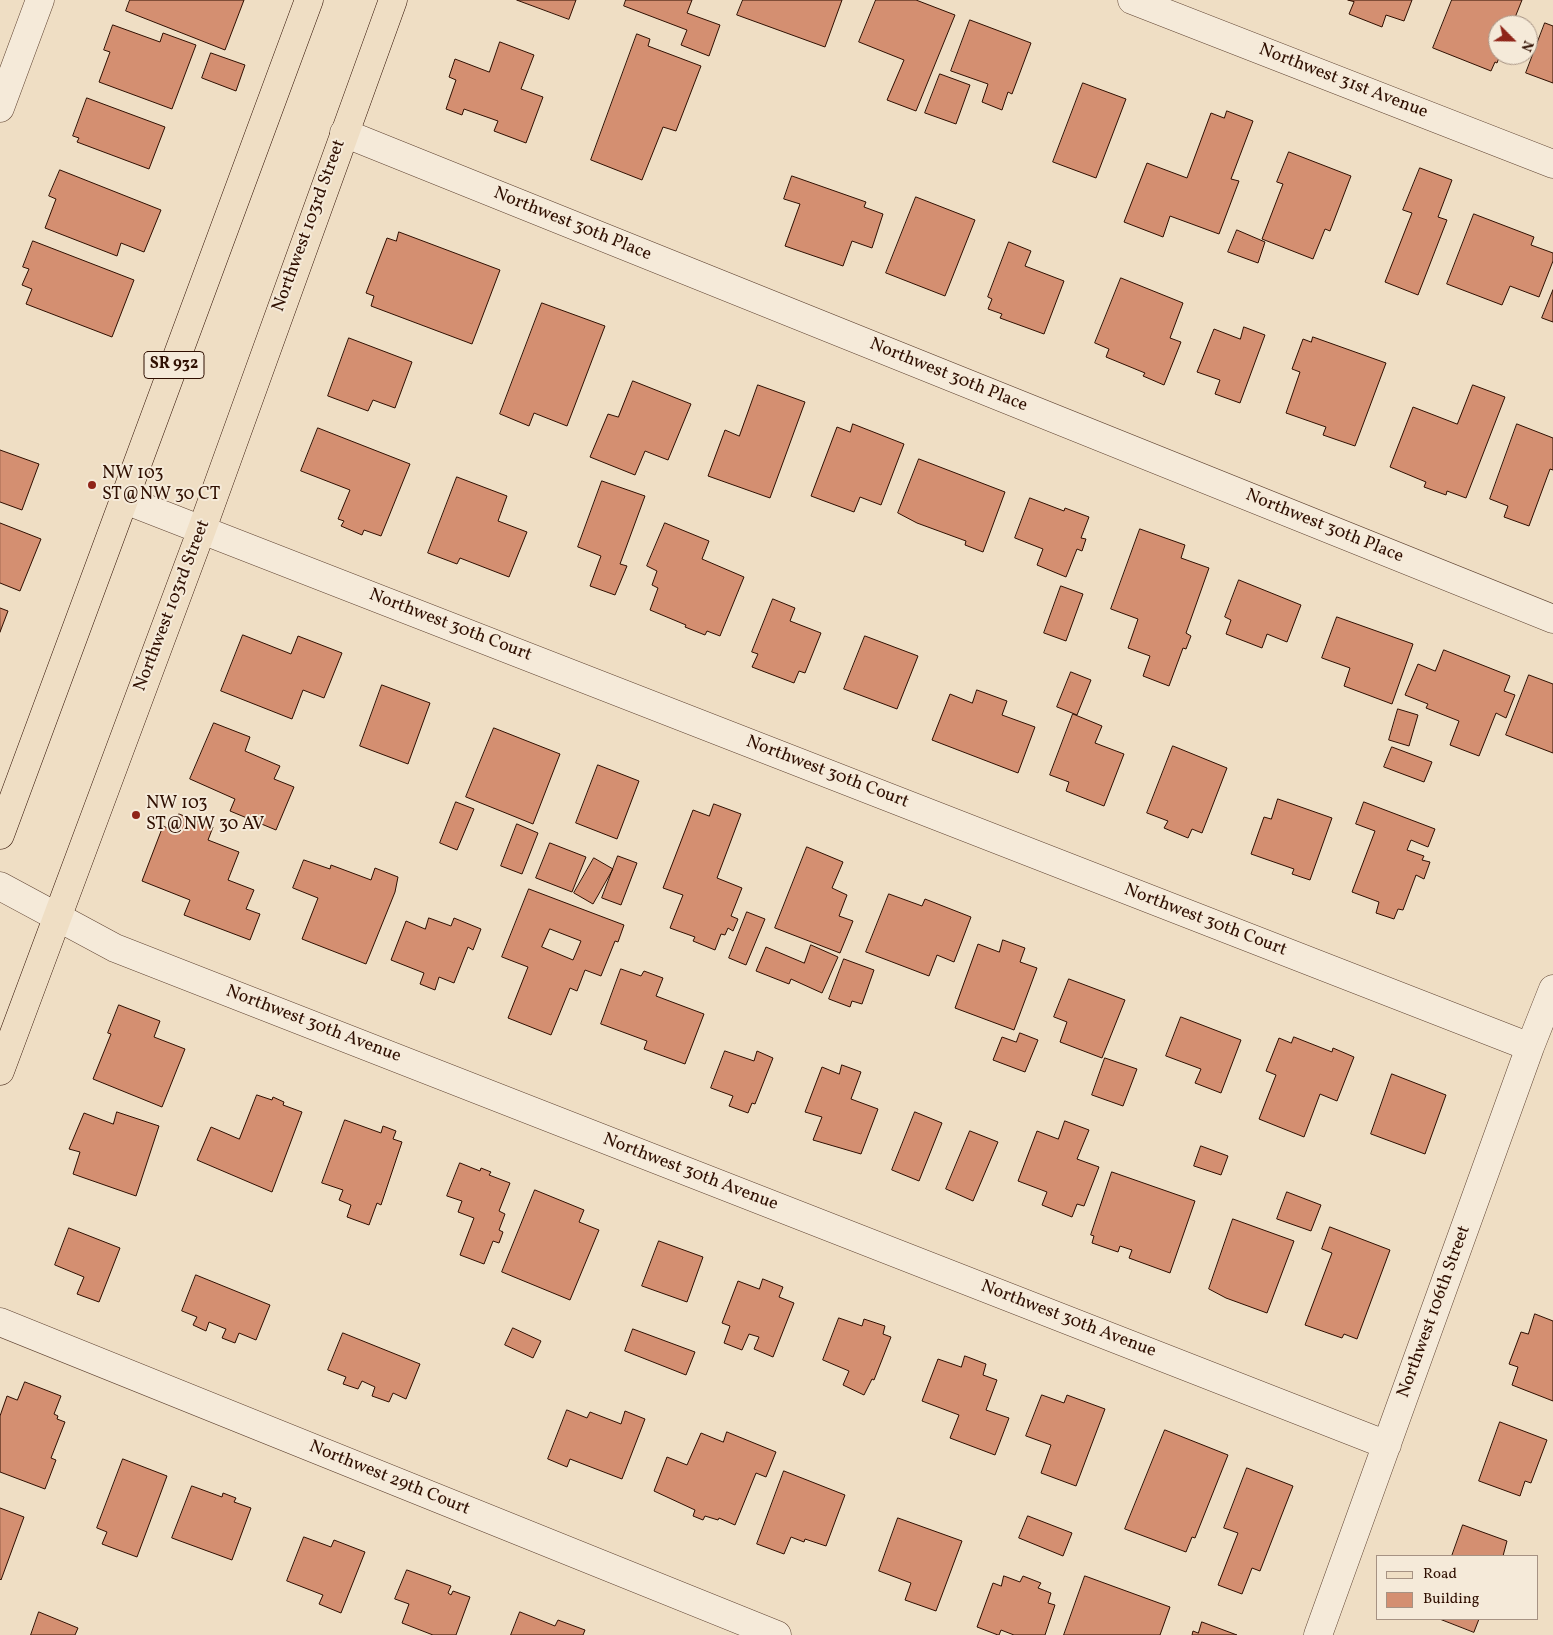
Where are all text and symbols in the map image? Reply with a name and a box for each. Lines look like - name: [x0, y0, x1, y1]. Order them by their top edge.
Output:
- north arrow: [1488, 15, 1538, 65]
- text: N: [1516, 37, 1537, 54]
- street label: Northwest 31st Avenue: [1255, 40, 1431, 124]
- street label: Northwest 103rd Street: [269, 137, 351, 315]
- street label: Northwest 30th Place: [490, 183, 654, 267]
- street label: Northwest 30th Place: [866, 334, 1030, 418]
- road number: SR 932: [144, 352, 204, 378]
- place label: NW 103 ST@NW 30 CT: [102, 464, 220, 506]
- marker: NW 103 ST@NW 30 CT: [86, 479, 98, 491]
- street label: Northwest 30th Place: [1242, 485, 1406, 569]
- street label: Northwest 103rd Street: [130, 517, 216, 695]
- street label: Northwest 30th Court: [366, 585, 534, 667]
- street label: Northwest 30th Court: [743, 732, 911, 814]
- place label: NW 103 ST@NW 30 AV: [146, 794, 264, 836]
- marker: NW 103 ST@NW 30 AV: [130, 809, 142, 821]
- street label: Northwest 30th Court: [1121, 880, 1289, 962]
- street label: Northwest 30th Avenue: [222, 982, 404, 1068]
- street label: Northwest 30th Avenue: [599, 1130, 781, 1216]
- street label: Northwest 106th Street: [1394, 1223, 1476, 1401]
- street label: Northwest 30th Avenue: [977, 1277, 1159, 1363]
- street label: Northwest 29th Court: [305, 1437, 473, 1521]
- legend: [1376, 1555, 1538, 1620]
- text: Road: [1423, 1564, 1457, 1585]
- text: Building: [1423, 1589, 1479, 1610]

